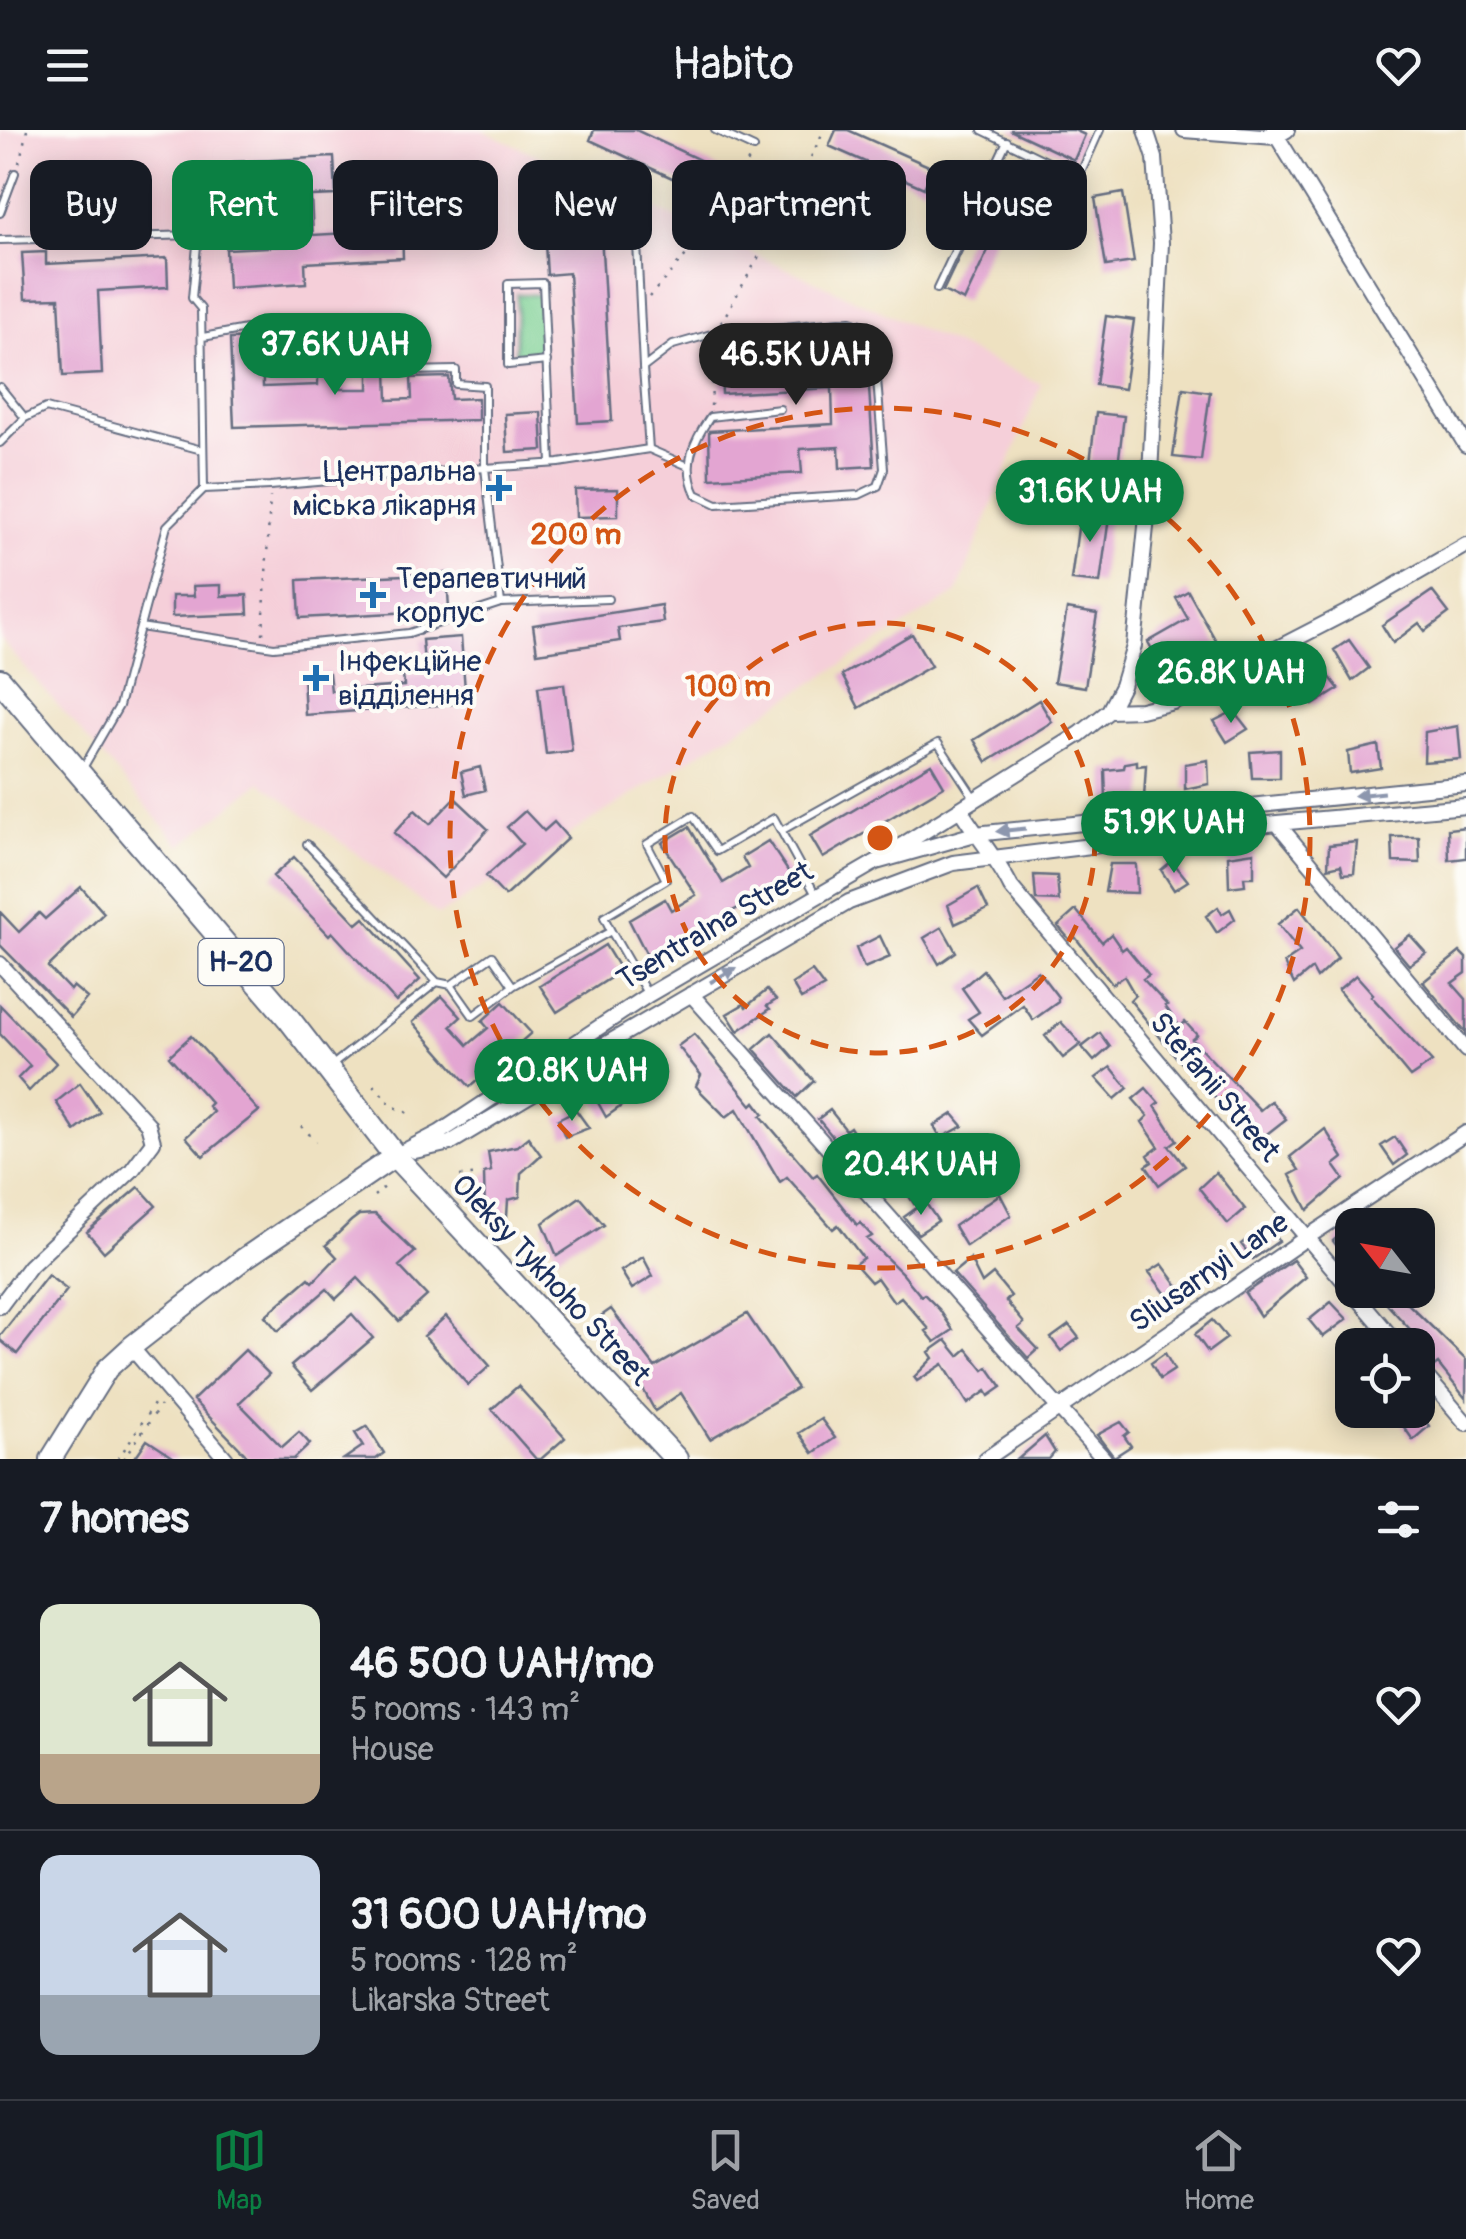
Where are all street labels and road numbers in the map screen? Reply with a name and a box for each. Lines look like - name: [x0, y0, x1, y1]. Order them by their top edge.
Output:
- street label: Tsentralna Street: [610, 852, 821, 999]
- road number: Н-20: [198, 939, 284, 985]
- street label: Stefanii Street: [1142, 1005, 1289, 1170]
- street label: Oleksy Tykhoho Street: [444, 1167, 659, 1394]
- street label: Sliusarnyi Lane: [1122, 1203, 1296, 1340]

